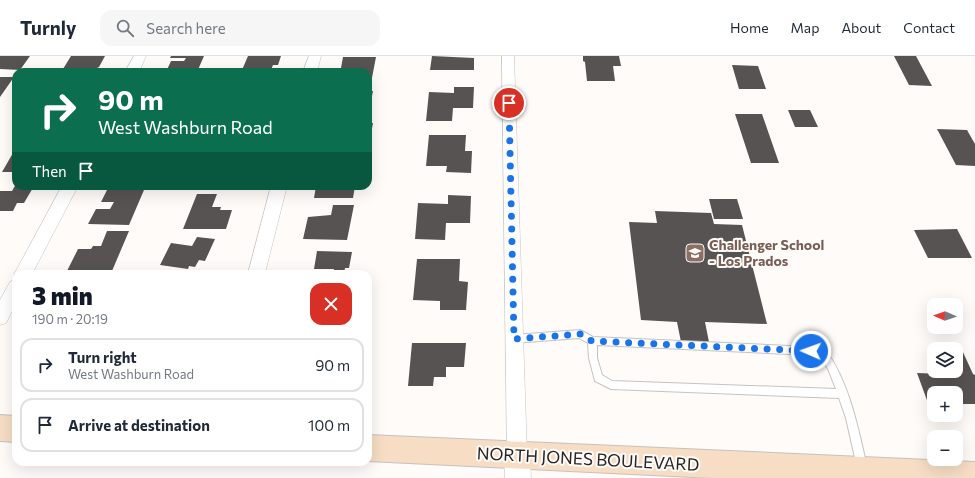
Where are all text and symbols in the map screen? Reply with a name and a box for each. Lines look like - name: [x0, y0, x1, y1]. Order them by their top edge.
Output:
- search box: [100, 10, 380, 46]
- text: Turnly: [20, 16, 76, 39]
- icon: search: [114, 17, 136, 39]
- text: Search here: [146, 19, 226, 37]
- text: Home: [730, 19, 769, 36]
- text: Map: [791, 19, 819, 36]
- text: About: [841, 19, 881, 36]
- text: Contact: [903, 19, 955, 36]
- text: 90 m: [98, 82, 164, 116]
- icon: right: [32, 84, 84, 136]
- pin: [492, 86, 526, 120]
- icon: arrive: [498, 92, 520, 114]
- text: West Washburn Road: [98, 116, 273, 138]
- icon: arrive: [75, 160, 97, 182]
- text: Then: [32, 162, 67, 180]
- place label: Challenger School - Los Prados: [709, 236, 824, 269]
- school or university icon: Challenger School - Los Prados: [684, 242, 706, 264]
- text: 3 min: [32, 281, 93, 310]
- button: close: [310, 283, 352, 325]
- north arrow: [927, 298, 963, 334]
- map controls: [927, 298, 963, 466]
- text: 190 m · 20:19: [32, 311, 108, 327]
- position arrow: [790, 330, 832, 372]
- button: layers: [927, 342, 963, 378]
- text: Turn right: [68, 348, 137, 366]
- icon: right: [34, 354, 56, 376]
- text: 90 m: [315, 356, 350, 374]
- text: West Washburn Road: [68, 366, 194, 382]
- button: +: [927, 386, 963, 422]
- icon: arrive: [34, 414, 56, 436]
- text: Arrive at destination: [68, 416, 210, 434]
- text: 100 m: [308, 416, 350, 434]
- button: −: [927, 430, 963, 466]
- street label: NORTH JONES BOULEVARD: [476, 442, 700, 475]

